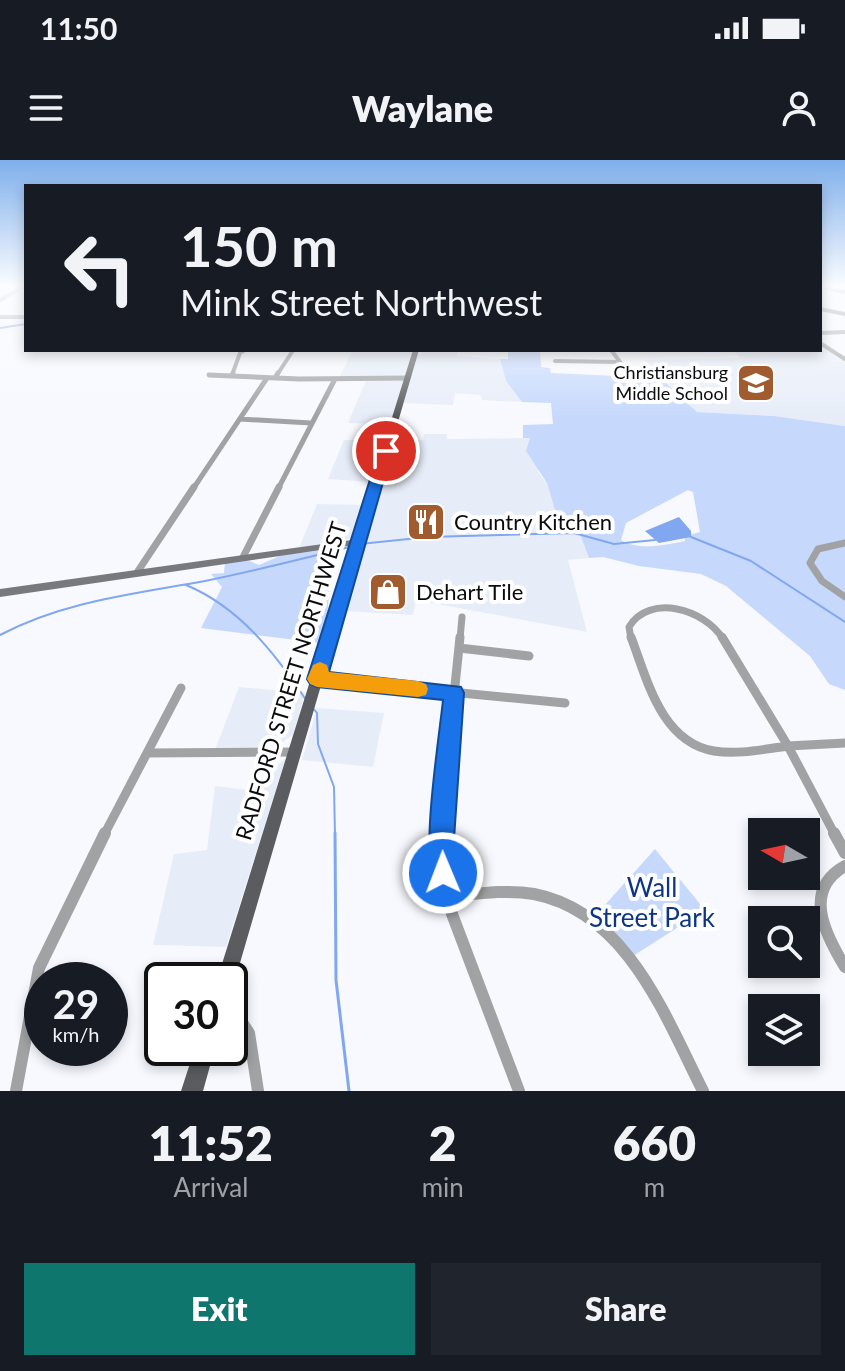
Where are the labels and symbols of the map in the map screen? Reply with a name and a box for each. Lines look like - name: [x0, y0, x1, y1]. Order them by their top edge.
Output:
- place label: Christiansburg Middle School: [614, 361, 728, 404]
- school or university icon: Christiansburg Middle School: [735, 362, 777, 404]
- pin: [352, 417, 420, 485]
- restaurant icon: Country Kitchen: [405, 501, 447, 543]
- place label: Country Kitchen: [454, 508, 612, 535]
- street label: RADFORD STREET NORTHWEST: [229, 518, 352, 843]
- shop icon: Dehart Tile: [367, 571, 409, 613]
- place label: Dehart Tile: [416, 578, 523, 605]
- north arrow: [748, 818, 820, 890]
- position arrow: [401, 831, 485, 915]
- park label: Wall Street Park: [589, 871, 716, 933]
- speed limit sign: 30: [144, 962, 248, 1066]

